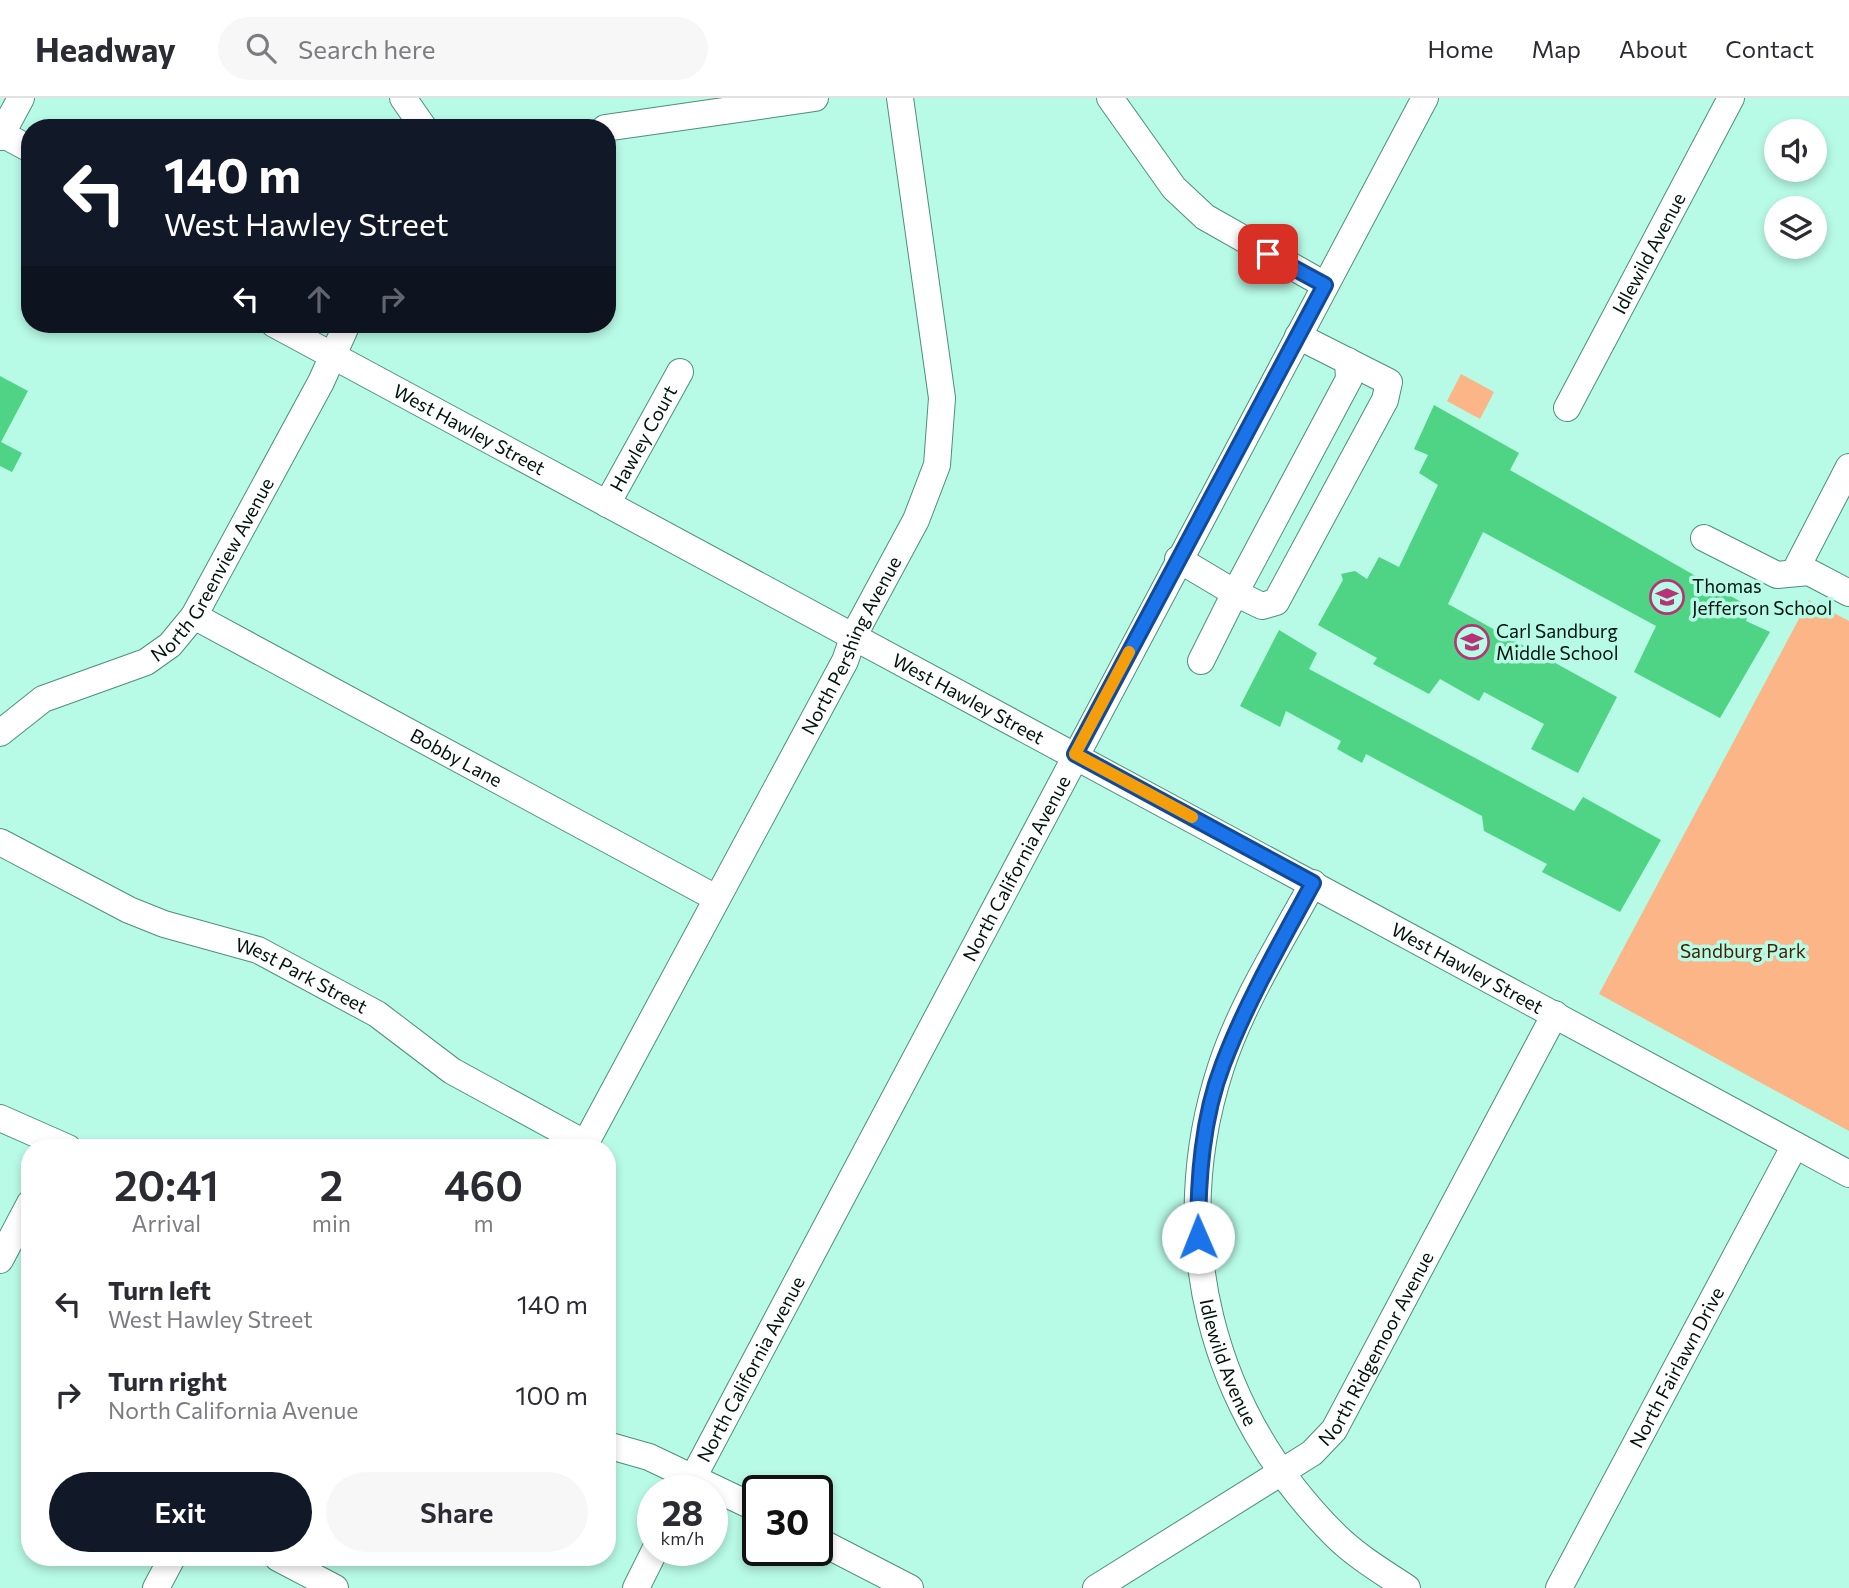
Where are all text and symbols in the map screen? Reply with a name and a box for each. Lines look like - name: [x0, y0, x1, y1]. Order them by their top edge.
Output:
- search box: [218, 17, 708, 80]
- text: Headway: [35, 28, 176, 69]
- icon: search: [242, 29, 280, 67]
- text: Search here: [298, 33, 436, 64]
- text: Home: [1428, 34, 1494, 63]
- text: Map: [1532, 34, 1581, 63]
- text: About: [1619, 34, 1687, 63]
- text: Contact: [1725, 34, 1814, 63]
- map controls: [1764, 119, 1827, 259]
- button: sound: [1764, 119, 1827, 182]
- text: 140 m: [164, 143, 301, 203]
- icon: left: [49, 147, 140, 238]
- street label: Idlewild Avenue: [1607, 189, 1690, 318]
- button: layers: [1764, 196, 1827, 259]
- text: West Hawley Street: [164, 203, 449, 243]
- pin: [1238, 224, 1298, 284]
- icon: arrive: [1249, 235, 1287, 273]
- icon: left: [227, 280, 265, 318]
- icon: ahead: [300, 280, 338, 318]
- icon: right: [373, 280, 411, 318]
- street label: West Hawley Street: [390, 379, 550, 479]
- street label: Hawley Court: [604, 381, 681, 495]
- street label: North Greenview Avenue: [146, 473, 278, 666]
- street label: North Pershing Avenue: [796, 552, 905, 738]
- place label: Thomas Jefferson School: [1692, 574, 1832, 619]
- school or university icon: Thomas Jefferson School: [1648, 578, 1686, 616]
- place label: Carl Sandburg Middle School: [1496, 619, 1618, 664]
- school or university icon: Carl Sandburg Middle School: [1453, 623, 1491, 661]
- street label: West Hawley Street: [889, 648, 1049, 749]
- street label: Bobby Lane: [406, 723, 506, 791]
- street label: North California Avenue: [957, 771, 1075, 965]
- street label: West Hawley Street: [1388, 917, 1548, 1018]
- street label: West Park Street: [233, 932, 372, 1018]
- park label: Sandburg Park: [1680, 939, 1806, 962]
- text: 20:41: [114, 1158, 219, 1210]
- text: 2: [320, 1158, 343, 1210]
- text: 460: [444, 1158, 523, 1210]
- position arrow: [1161, 1200, 1235, 1274]
- text: Arrival: [132, 1209, 201, 1237]
- text: min: [312, 1209, 351, 1237]
- text: m: [473, 1209, 494, 1237]
- street label: North Ridgemoor Avenue: [1313, 1247, 1438, 1450]
- street label: North California Avenue: [692, 1272, 809, 1466]
- text: Turn left: [108, 1274, 211, 1305]
- street label: North Fairlawn Drive: [1624, 1283, 1728, 1451]
- icon: left: [49, 1285, 87, 1323]
- text: 140 m: [517, 1288, 588, 1319]
- street label: Idlewild Avenue: [1196, 1297, 1263, 1430]
- text: West Hawley Street: [108, 1305, 313, 1333]
- text: Turn right: [108, 1365, 227, 1396]
- icon: right: [49, 1376, 87, 1414]
- text: 100 m: [515, 1379, 588, 1410]
- text: North California Avenue: [108, 1396, 358, 1424]
- button: Exit: [49, 1472, 312, 1552]
- button: Share: [326, 1472, 588, 1552]
- speed limit sign: 30: [742, 1475, 833, 1566]
- text: 28: [662, 1490, 703, 1533]
- text: km/h: [661, 1527, 704, 1549]

